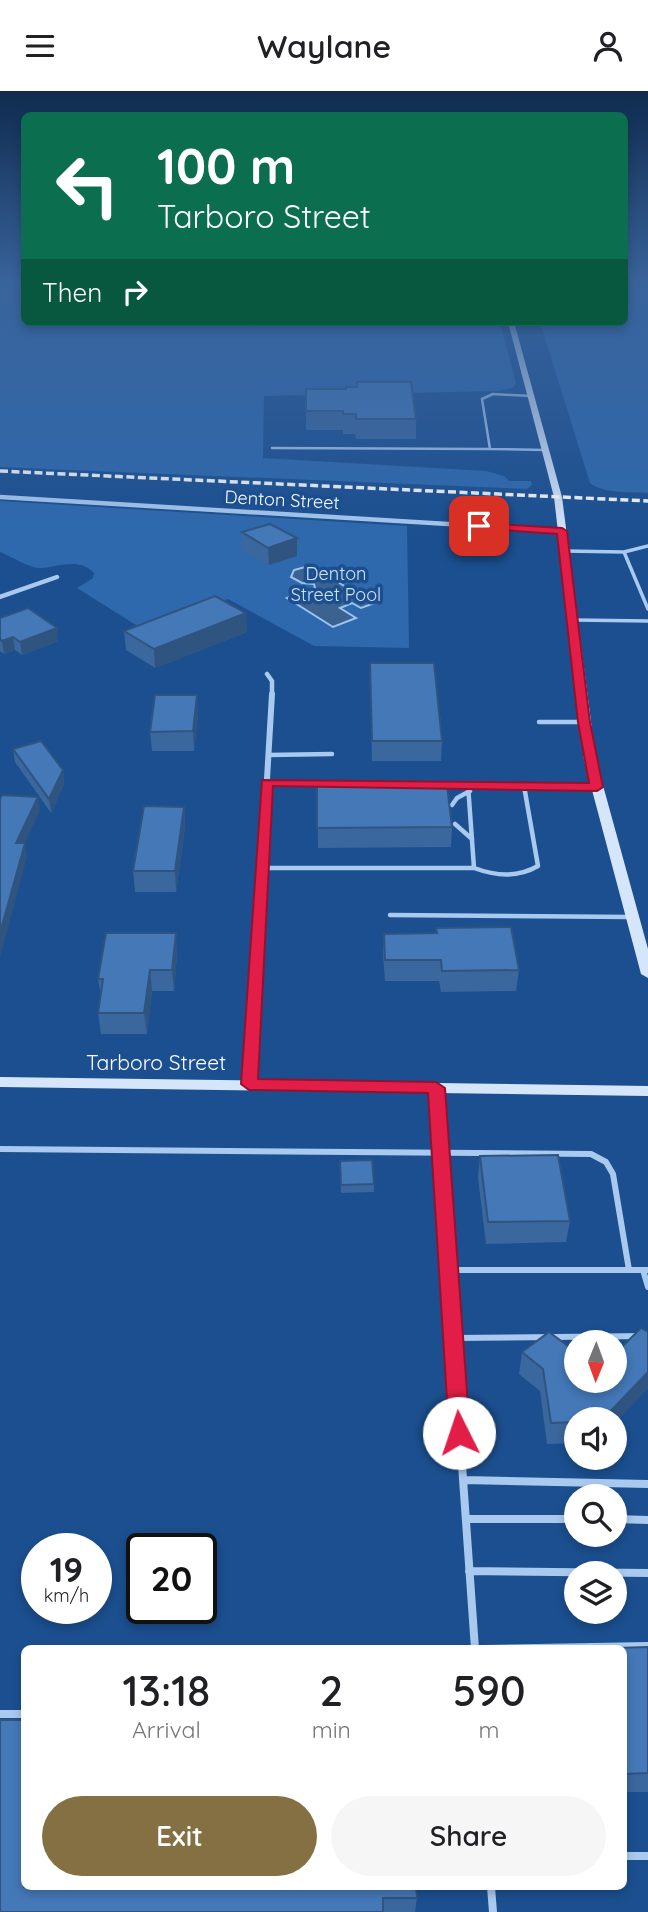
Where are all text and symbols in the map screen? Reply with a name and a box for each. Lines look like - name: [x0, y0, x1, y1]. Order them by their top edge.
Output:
- text: Waylane: [257, 26, 391, 66]
- icon: menu: [21, 27, 59, 65]
- icon: person: [589, 27, 627, 65]
- text: 100 m: [157, 135, 295, 196]
- icon: left: [42, 140, 133, 231]
- text: Tarboro Street: [157, 196, 371, 236]
- icon: right: [116, 273, 154, 311]
- text: Then: [42, 276, 102, 309]
- street label: Denton Street: [224, 485, 340, 514]
- pin: [449, 496, 509, 556]
- icon: arrive: [460, 507, 498, 545]
- park label: Denton Street Pool: [291, 562, 381, 606]
- street label: Tarboro Street: [86, 1049, 226, 1075]
- north arrow: [564, 1330, 626, 1393]
- map controls: [564, 1330, 627, 1624]
- position arrow: [422, 1396, 496, 1470]
- button: sound: [564, 1407, 627, 1470]
- button: search: [564, 1484, 627, 1547]
- speed limit sign: 20: [126, 1533, 217, 1624]
- text: 19: [50, 1547, 83, 1591]
- button: layers: [564, 1561, 627, 1624]
- text: km/h: [44, 1584, 89, 1607]
- text: 13:18: [123, 1664, 210, 1717]
- text: 2: [319, 1664, 343, 1717]
- text: 590: [452, 1664, 525, 1717]
- text: Arrival: [132, 1715, 201, 1744]
- text: min: [312, 1715, 351, 1744]
- text: m: [478, 1715, 499, 1744]
- button: Exit: [42, 1796, 317, 1876]
- button: Share: [331, 1796, 606, 1876]

